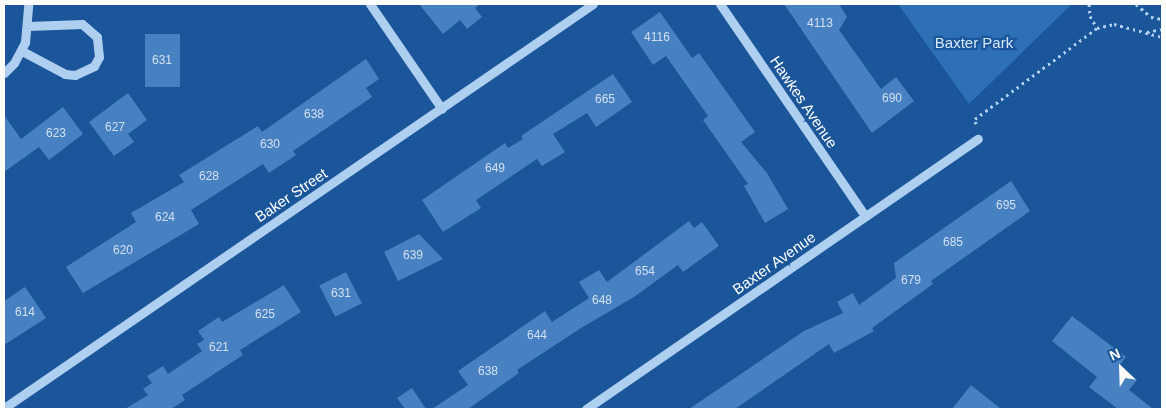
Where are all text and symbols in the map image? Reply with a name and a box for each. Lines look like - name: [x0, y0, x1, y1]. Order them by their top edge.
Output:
- house number: 4113: [807, 17, 833, 31]
- house number: 4116: [644, 31, 670, 45]
- park label: Baxter Park: [935, 34, 1013, 52]
- street label: Hawkes Avenue: [766, 52, 842, 152]
- house number: 631: [152, 54, 172, 68]
- house number: 690: [882, 92, 902, 106]
- house number: 665: [595, 93, 615, 107]
- house number: 638: [304, 108, 324, 122]
- house number: 627: [105, 121, 125, 135]
- house number: 623: [46, 127, 66, 141]
- house number: 630: [260, 138, 280, 152]
- house number: 649: [485, 162, 505, 176]
- street label: Baker Street: [251, 164, 331, 226]
- house number: 628: [199, 170, 219, 184]
- house number: 695: [996, 199, 1016, 213]
- house number: 624: [155, 211, 175, 225]
- street label: Baxter Avenue: [729, 227, 819, 299]
- house number: 685: [943, 236, 963, 250]
- house number: 620: [113, 244, 133, 258]
- house number: 639: [403, 249, 423, 263]
- house number: 654: [635, 265, 655, 279]
- house number: 679: [901, 274, 921, 288]
- house number: 631: [331, 287, 351, 301]
- house number: 648: [592, 294, 612, 308]
- house number: 614: [15, 306, 35, 320]
- house number: 625: [255, 308, 275, 322]
- house number: 644: [527, 329, 547, 343]
- house number: 621: [209, 341, 229, 355]
- north arrow: [1096, 343, 1146, 393]
- text: N: [1107, 345, 1123, 364]
- house number: 638: [478, 365, 498, 379]

